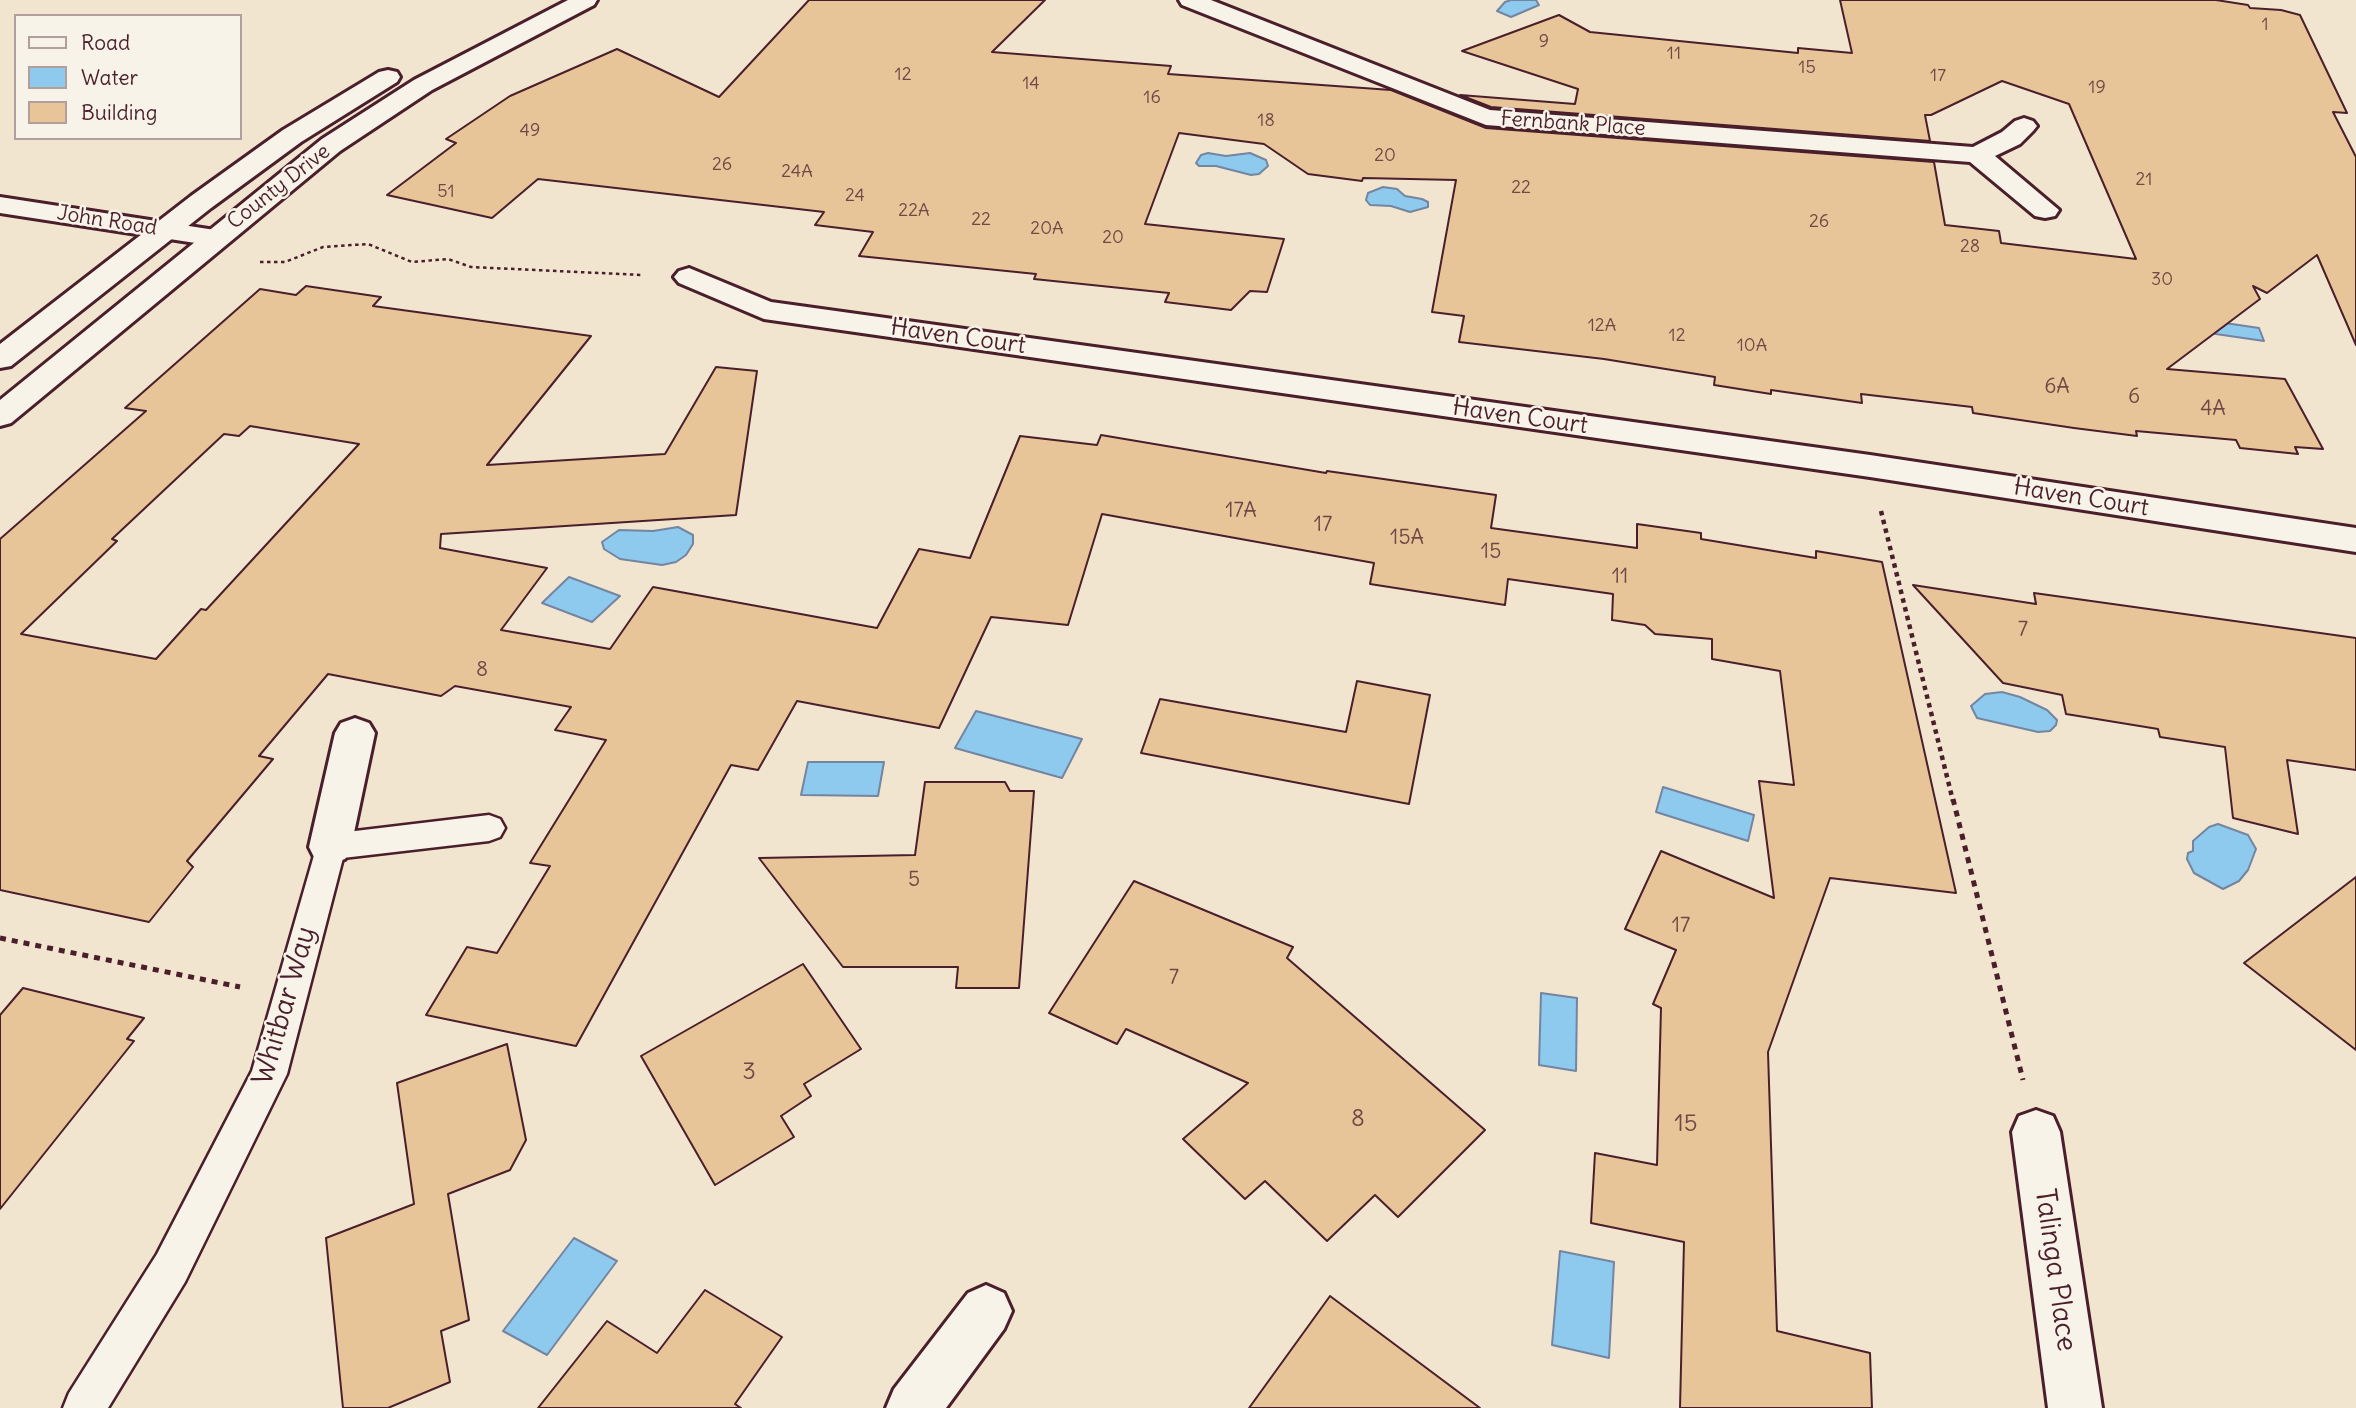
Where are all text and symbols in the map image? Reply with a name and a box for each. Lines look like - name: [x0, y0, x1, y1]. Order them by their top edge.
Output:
- legend: [14, 14, 242, 140]
- house number: 1: [2261, 14, 2269, 36]
- text: Road: [81, 29, 130, 56]
- house number: 9: [1539, 31, 1549, 53]
- house number: 11: [1667, 43, 1681, 65]
- house number: 15: [1798, 57, 1816, 79]
- text: Water: [81, 64, 138, 91]
- house number: 12: [894, 64, 912, 86]
- house number: 17: [1930, 65, 1946, 87]
- house number: 14: [1022, 73, 1040, 95]
- house number: 19: [2088, 77, 2106, 99]
- house number: 16: [1143, 87, 1161, 109]
- text: Building: [81, 99, 157, 126]
- street label: Fernbank Place: [1500, 106, 1646, 142]
- house number: 18: [1257, 110, 1275, 132]
- house number: 49: [520, 120, 540, 142]
- street label: County Drive: [223, 139, 335, 235]
- house number: 20: [1374, 145, 1396, 167]
- house number: 26: [712, 154, 732, 176]
- house number: 24A: [781, 161, 813, 183]
- house number: 21: [2135, 169, 2153, 191]
- house number: 22: [1511, 177, 1531, 199]
- house number: 51: [437, 181, 455, 203]
- house number: 24: [845, 185, 865, 207]
- house number: 22A: [898, 200, 930, 222]
- street label: John Road: [55, 201, 159, 241]
- house number: 22: [971, 209, 991, 231]
- house number: 26: [1809, 211, 1829, 233]
- house number: 20A: [1030, 218, 1064, 240]
- house number: 20: [1102, 227, 1124, 249]
- house number: 28: [1960, 236, 1980, 258]
- house number: 30: [2151, 269, 2173, 291]
- street label: Haven Court: [889, 313, 1027, 361]
- house number: 12A: [1588, 315, 1616, 337]
- house number: 12: [1668, 325, 1686, 347]
- house number: 10A: [1737, 335, 1767, 357]
- house number: 6A: [2044, 374, 2070, 400]
- house number: 6: [2128, 384, 2140, 410]
- street label: Haven Court: [1451, 393, 1589, 441]
- house number: 4A: [2200, 396, 2226, 422]
- street label: Haven Court: [2012, 473, 2150, 523]
- house number: 17A: [1225, 498, 1257, 524]
- house number: 17: [1314, 512, 1332, 538]
- house number: 15A: [1390, 525, 1424, 551]
- house number: 15: [1481, 539, 1501, 565]
- house number: 11: [1612, 564, 1628, 590]
- house number: 7: [2018, 617, 2028, 643]
- house number: 8: [476, 657, 488, 683]
- house number: 5: [908, 867, 920, 893]
- house number: 17: [1672, 913, 1690, 939]
- street label: Whitbar Way: [246, 923, 324, 1089]
- house number: 7: [1169, 965, 1179, 991]
- house number: 3: [742, 1058, 756, 1086]
- house number: 8: [1351, 1105, 1365, 1133]
- house number: 15: [1674, 1110, 1698, 1138]
- street label: Talinga Place: [2027, 1187, 2083, 1353]

